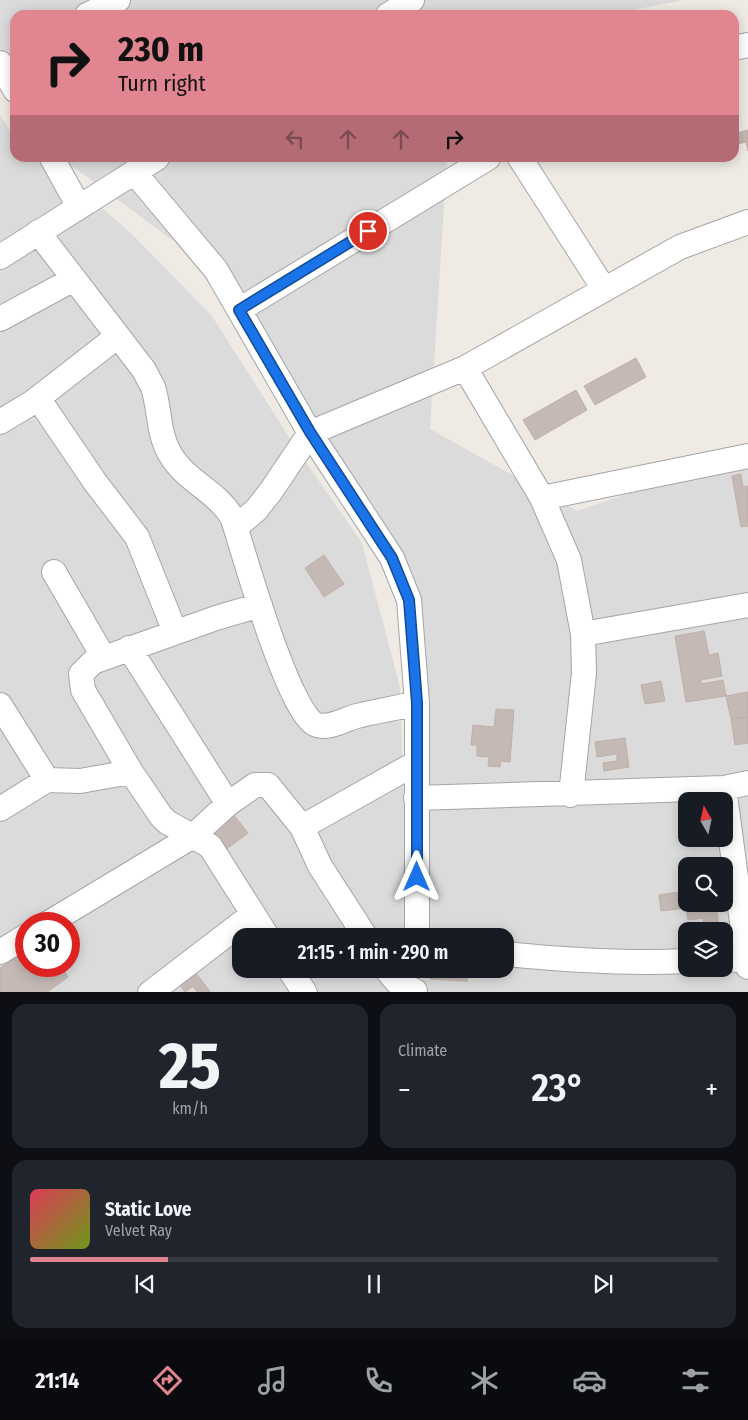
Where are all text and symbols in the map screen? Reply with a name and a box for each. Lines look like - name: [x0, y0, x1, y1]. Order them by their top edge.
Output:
- text: 230 m: [118, 28, 204, 70]
- icon: right: [35, 30, 100, 95]
- text: Turn right: [118, 70, 206, 97]
- icon: left: [281, 125, 309, 153]
- icon: ahead: [334, 125, 362, 153]
- icon: ahead: [387, 125, 415, 153]
- icon: right: [440, 125, 468, 153]
- pin: [347, 210, 389, 252]
- icon: arrive: [354, 217, 382, 245]
- north arrow: [678, 792, 732, 848]
- map controls: [678, 792, 733, 977]
- position arrow: [390, 850, 442, 902]
- button: search: [678, 857, 733, 912]
- speed limit sign: 30: [15, 912, 80, 977]
- button: layers: [678, 922, 733, 977]
- text: 21:15 · 1 min · 290 m: [298, 941, 448, 964]
- text: 25: [159, 1027, 221, 1105]
- text: Climate: [398, 1041, 447, 1060]
- text: 23°: [531, 1065, 584, 1111]
- text: −: [398, 1073, 411, 1106]
- text: +: [705, 1073, 718, 1106]
- text: km/h: [172, 1099, 208, 1118]
- text: Static Love: [105, 1198, 192, 1221]
- text: Velvet Ray: [105, 1221, 172, 1240]
- icon: previous: [131, 1270, 159, 1298]
- icon: pause: [360, 1270, 388, 1298]
- icon: next: [589, 1270, 617, 1298]
- icon: directions: [150, 1363, 185, 1398]
- icon: music: [255, 1363, 290, 1398]
- icon: phone: [361, 1363, 396, 1398]
- icon: climate: [467, 1363, 502, 1398]
- icon: car: [572, 1363, 607, 1398]
- icon: filters: [678, 1363, 713, 1398]
- text: 21:14: [35, 1367, 79, 1394]

